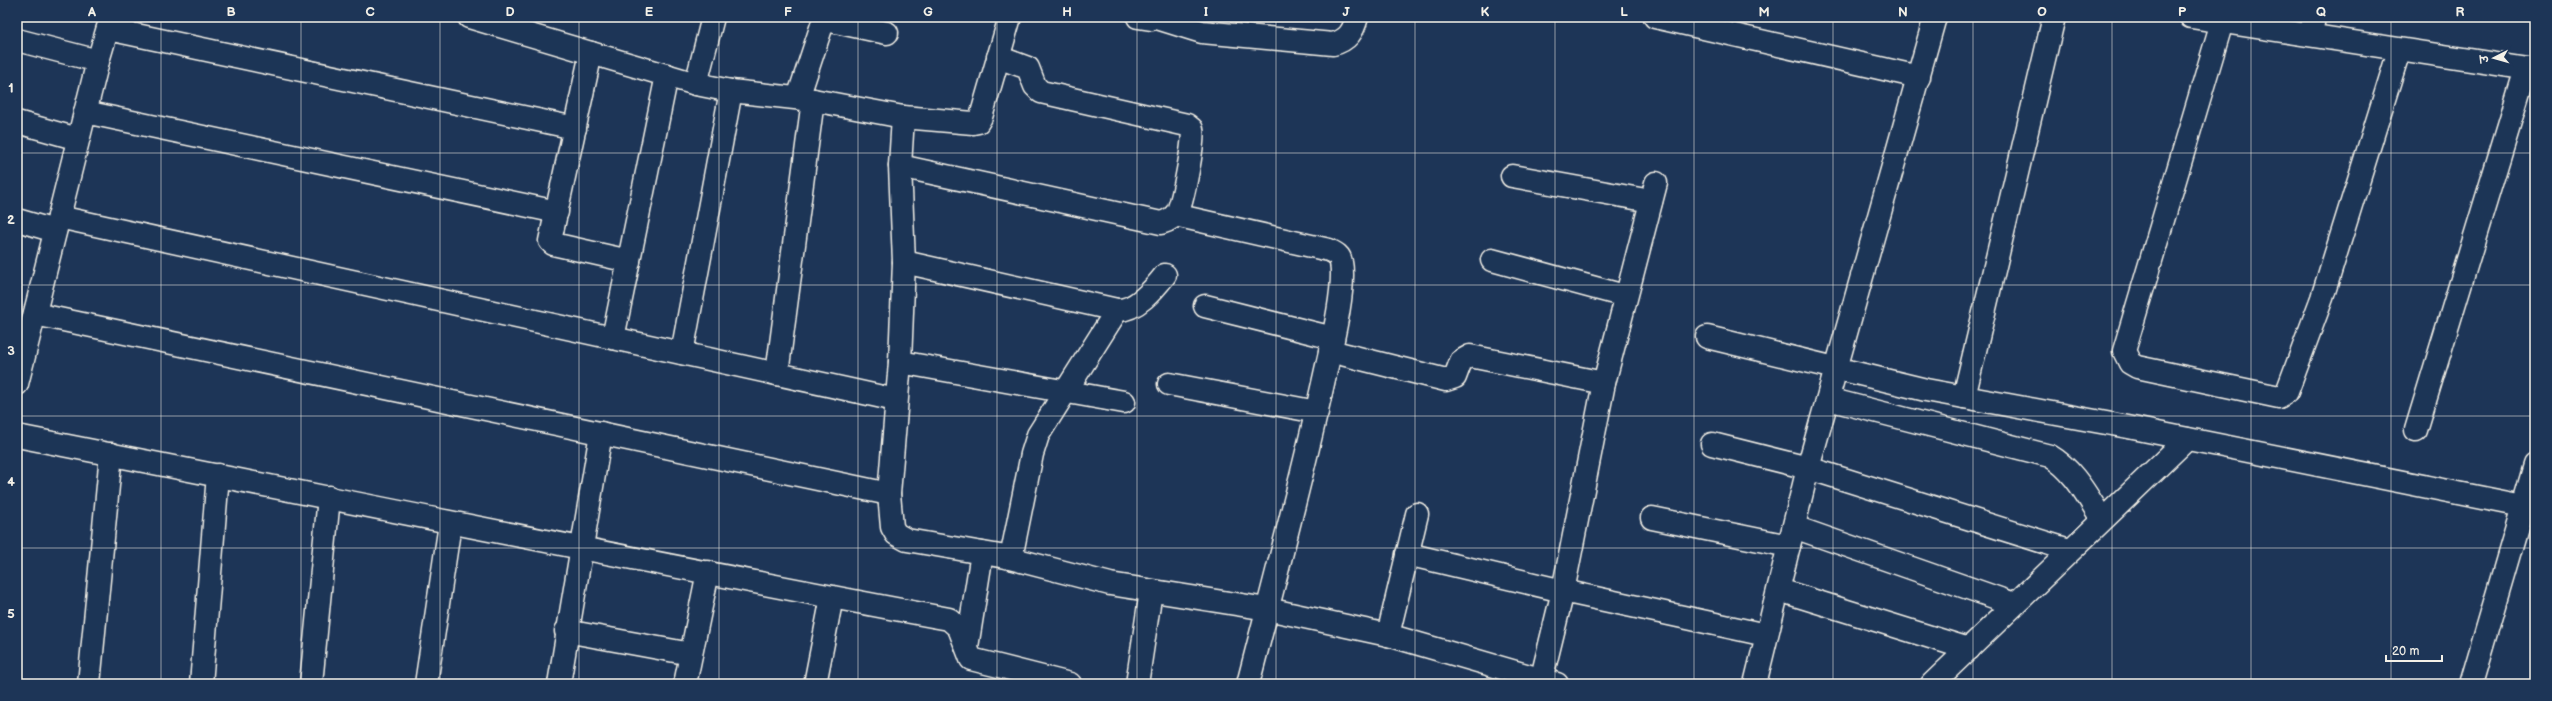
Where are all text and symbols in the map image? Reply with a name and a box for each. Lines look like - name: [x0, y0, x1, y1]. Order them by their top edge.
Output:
- text: A: [87, 4, 96, 20]
- text: B: [226, 4, 236, 20]
- text: C: [365, 4, 375, 20]
- text: D: [505, 4, 515, 20]
- text: E: [645, 4, 654, 20]
- text: F: [784, 4, 792, 20]
- text: G: [923, 4, 933, 20]
- text: H: [1062, 4, 1072, 20]
- text: I: [1204, 4, 1208, 20]
- text: J: [1342, 4, 1350, 20]
- text: K: [1481, 4, 1490, 20]
- text: L: [1620, 4, 1628, 20]
- text: M: [1758, 4, 1770, 20]
- text: N: [1898, 4, 1908, 20]
- text: O: [2037, 4, 2047, 20]
- text: P: [2178, 4, 2187, 20]
- text: Q: [2316, 4, 2326, 20]
- text: R: [2456, 4, 2465, 20]
- north arrow: [2474, 38, 2514, 78]
- text: उ: [2478, 53, 2492, 64]
- text: 1: [8, 80, 14, 96]
- text: 2: [7, 212, 15, 228]
- text: 3: [7, 343, 15, 359]
- text: 4: [7, 474, 15, 490]
- text: 5: [7, 606, 15, 622]
- scale bar: [2386, 637, 2442, 663]
- text: 20 m: [2392, 644, 2419, 659]

